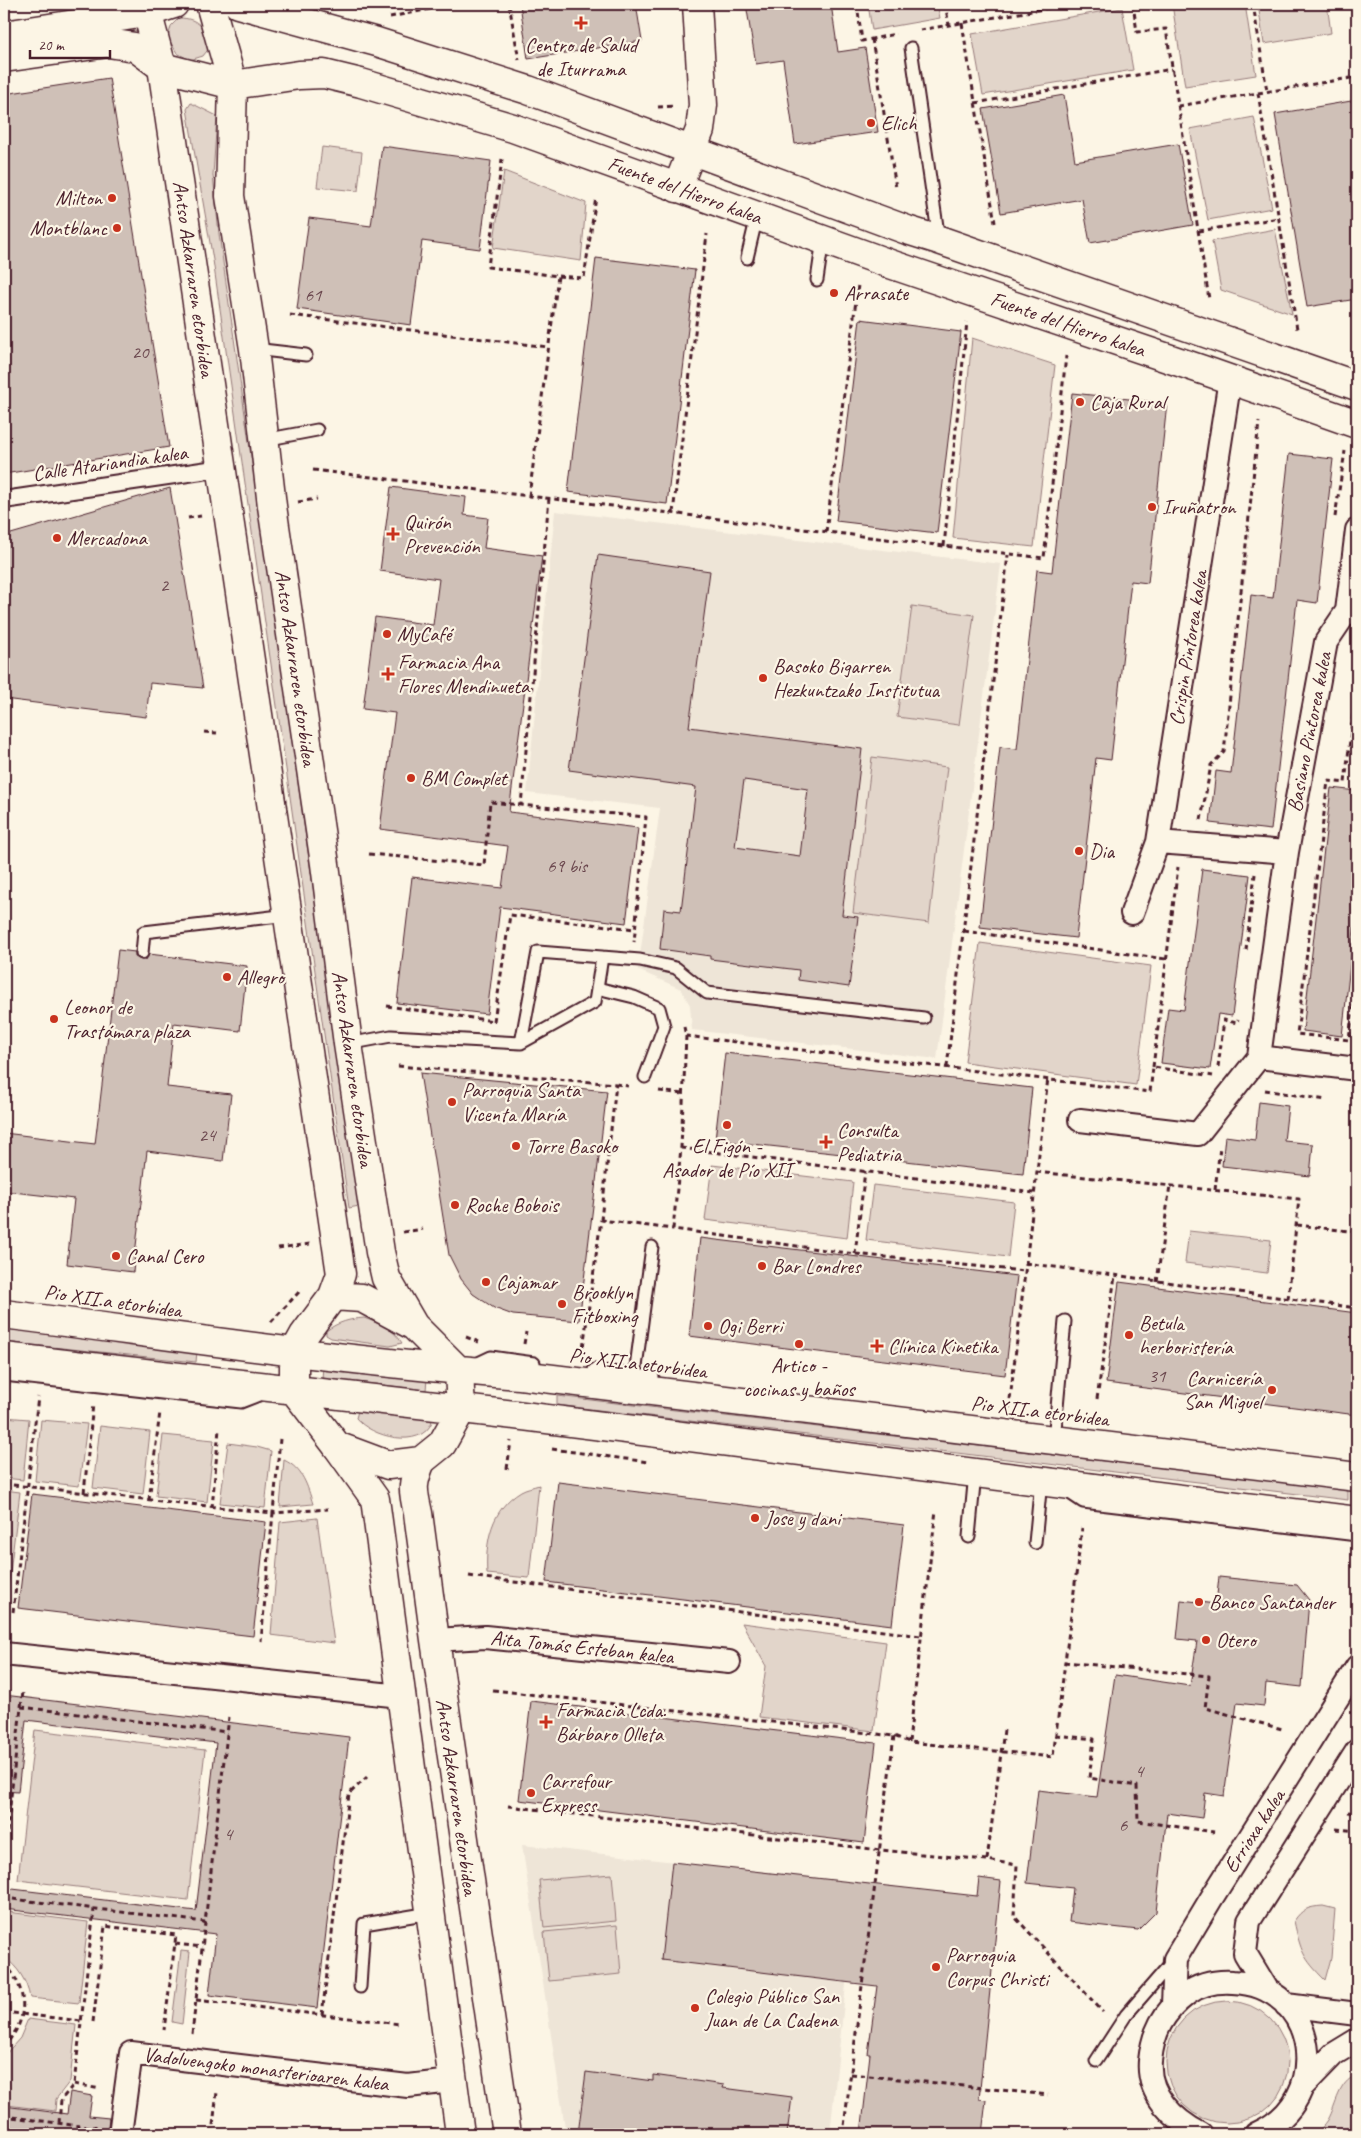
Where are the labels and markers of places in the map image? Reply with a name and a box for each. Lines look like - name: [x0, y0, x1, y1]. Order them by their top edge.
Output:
- marker: Centro de Salud de Iturrama: [574, 16, 588, 30]
- place label: Centro de Salud de Iturrama: [525, 32, 640, 82]
- place label: Elich: [881, 110, 917, 136]
- marker: Elich: [865, 117, 877, 129]
- place label: Milton: [55, 185, 104, 211]
- marker: Milton: [106, 192, 118, 204]
- place label: Montblanc: [30, 215, 108, 241]
- marker: Montblanc: [111, 222, 123, 234]
- place label: Arrasate: [844, 280, 909, 306]
- marker: Arrasate: [828, 287, 840, 299]
- place label: Caja Rural: [1090, 389, 1169, 415]
- marker: Caja Rural: [1074, 396, 1086, 408]
- place label: Iruñatron: [1162, 494, 1237, 520]
- marker: Iruñatron: [1146, 501, 1158, 513]
- place label: Quirón Prevención: [404, 509, 480, 559]
- place label: Mercadona: [67, 525, 148, 551]
- marker: Quirón Prevención: [386, 527, 400, 541]
- marker: Mercadona: [51, 532, 63, 544]
- place label: MyCafé: [397, 621, 454, 647]
- marker: MyCafé: [381, 628, 393, 640]
- place label: Farmacia Ana Flores Mendinueta: [398, 649, 531, 699]
- place label: Basoko Bigarren Hezkuntzako Institutua: [773, 653, 941, 703]
- marker: Farmacia Ana Flores Mendinueta: [382, 668, 394, 680]
- marker: Basoko Bigarren Hezkuntzako Institutua: [757, 672, 769, 684]
- place label: BM Complet: [421, 765, 509, 791]
- marker: BM Complet: [405, 772, 417, 784]
- place label: Dia: [1089, 838, 1115, 864]
- marker: Dia: [1073, 845, 1085, 857]
- place label: Allegro: [237, 964, 286, 990]
- marker: Allegro: [221, 971, 233, 983]
- place label: Leonor de Trastámara plaza: [64, 994, 192, 1044]
- marker: Leonor de Trastámara plaza: [48, 1013, 60, 1025]
- place label: Parroquia Santa Vicenta María: [462, 1077, 582, 1127]
- marker: Parroquia Santa Vicenta María: [446, 1096, 458, 1108]
- place label: Consulta Pediatria: [837, 1117, 902, 1167]
- marker: El Figón - Asador de Pío XII: [721, 1119, 733, 1131]
- place label: Torre Basoko: [526, 1133, 620, 1159]
- place label: El Figón - Asador de Pío XII: [662, 1133, 796, 1183]
- marker: Consulta Pediatria: [819, 1135, 833, 1149]
- marker: Torre Basoko: [510, 1140, 522, 1152]
- place label: Roche Bobois: [465, 1192, 560, 1218]
- marker: Roche Bobois: [449, 1199, 461, 1211]
- place label: Canal Cero: [126, 1243, 205, 1269]
- marker: Canal Cero: [110, 1250, 122, 1262]
- place label: Bar Londres: [772, 1253, 862, 1279]
- marker: Bar Londres: [756, 1260, 768, 1272]
- place label: Cajamar: [496, 1269, 558, 1295]
- marker: Cajamar: [480, 1276, 492, 1288]
- place label: Brooklyn Fitboxing: [572, 1279, 639, 1329]
- marker: Brooklyn Fitboxing: [556, 1298, 568, 1310]
- place label: Betula herboristería: [1139, 1310, 1235, 1360]
- place label: Ogi Berri: [718, 1313, 785, 1339]
- marker: Ogi Berri: [702, 1320, 714, 1332]
- marker: Betula herboristería: [1123, 1329, 1135, 1341]
- place label: Clínica Kinetika: [888, 1333, 1000, 1359]
- marker: Artico - cocinas y baños: [793, 1338, 805, 1350]
- marker: Clínica Kinetika: [870, 1339, 884, 1353]
- place label: Artico - cocinas y baños: [743, 1352, 856, 1402]
- place label: Carnicería San Miguel: [1184, 1365, 1265, 1415]
- marker: Carnicería San Miguel: [1266, 1384, 1278, 1396]
- place label: Jose y dani: [764, 1505, 843, 1531]
- marker: Jose y dani: [749, 1512, 761, 1524]
- place label: Banco Santander: [1209, 1589, 1337, 1615]
- marker: Banco Santander: [1193, 1596, 1205, 1608]
- place label: Otero: [1216, 1627, 1258, 1653]
- marker: Otero: [1200, 1634, 1212, 1646]
- place label: Farmacia Lcda. Bárbaro Olleta: [556, 1697, 667, 1747]
- marker: Farmacia Lcda. Bárbaro Olleta: [540, 1716, 552, 1728]
- place label: Carrefour Express: [541, 1768, 613, 1818]
- marker: Carrefour Express: [525, 1787, 537, 1799]
- place label: Parroquia Corpus Christi: [946, 1942, 1051, 1992]
- marker: Parroquia Corpus Christi: [930, 1961, 942, 1973]
- place label: Colegio Público San Juan de La Cadena: [704, 1983, 840, 2033]
- marker: Colegio Público San Juan de La Cadena: [689, 2002, 701, 2014]

